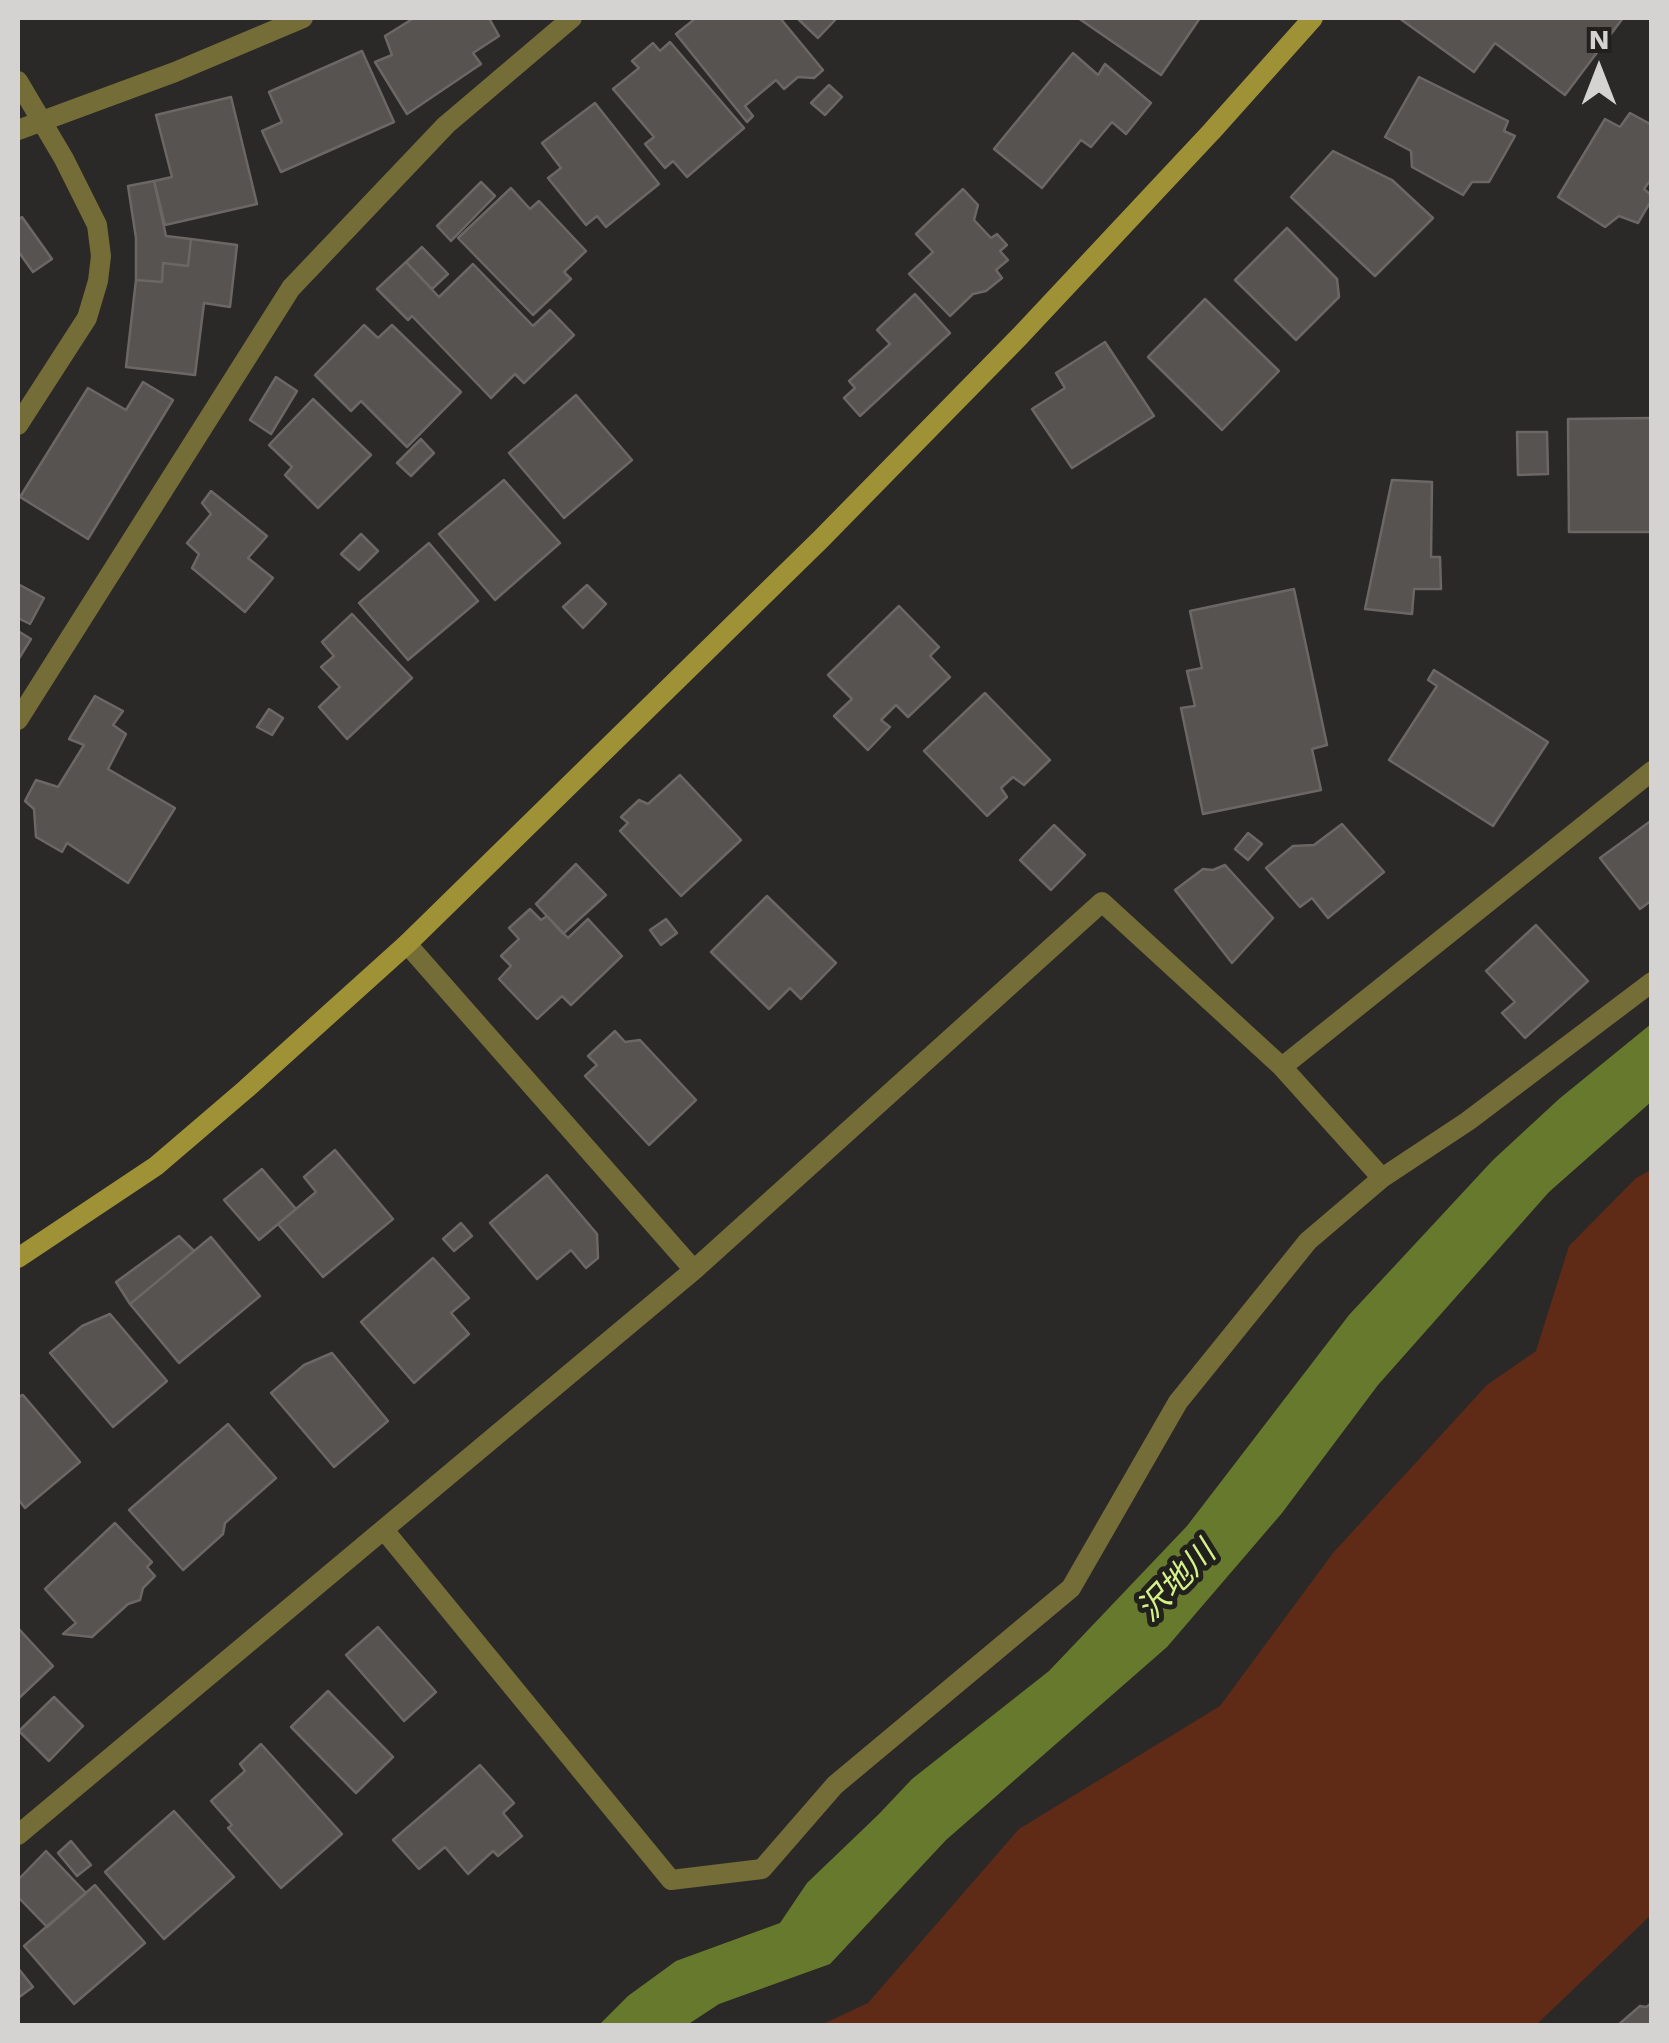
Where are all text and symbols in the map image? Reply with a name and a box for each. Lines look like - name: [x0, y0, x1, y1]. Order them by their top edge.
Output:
- north arrow: [1549, 20, 1649, 120]
- text: N: [1589, 23, 1609, 56]
- water label: 沢地川: [1130, 1534, 1224, 1630]

